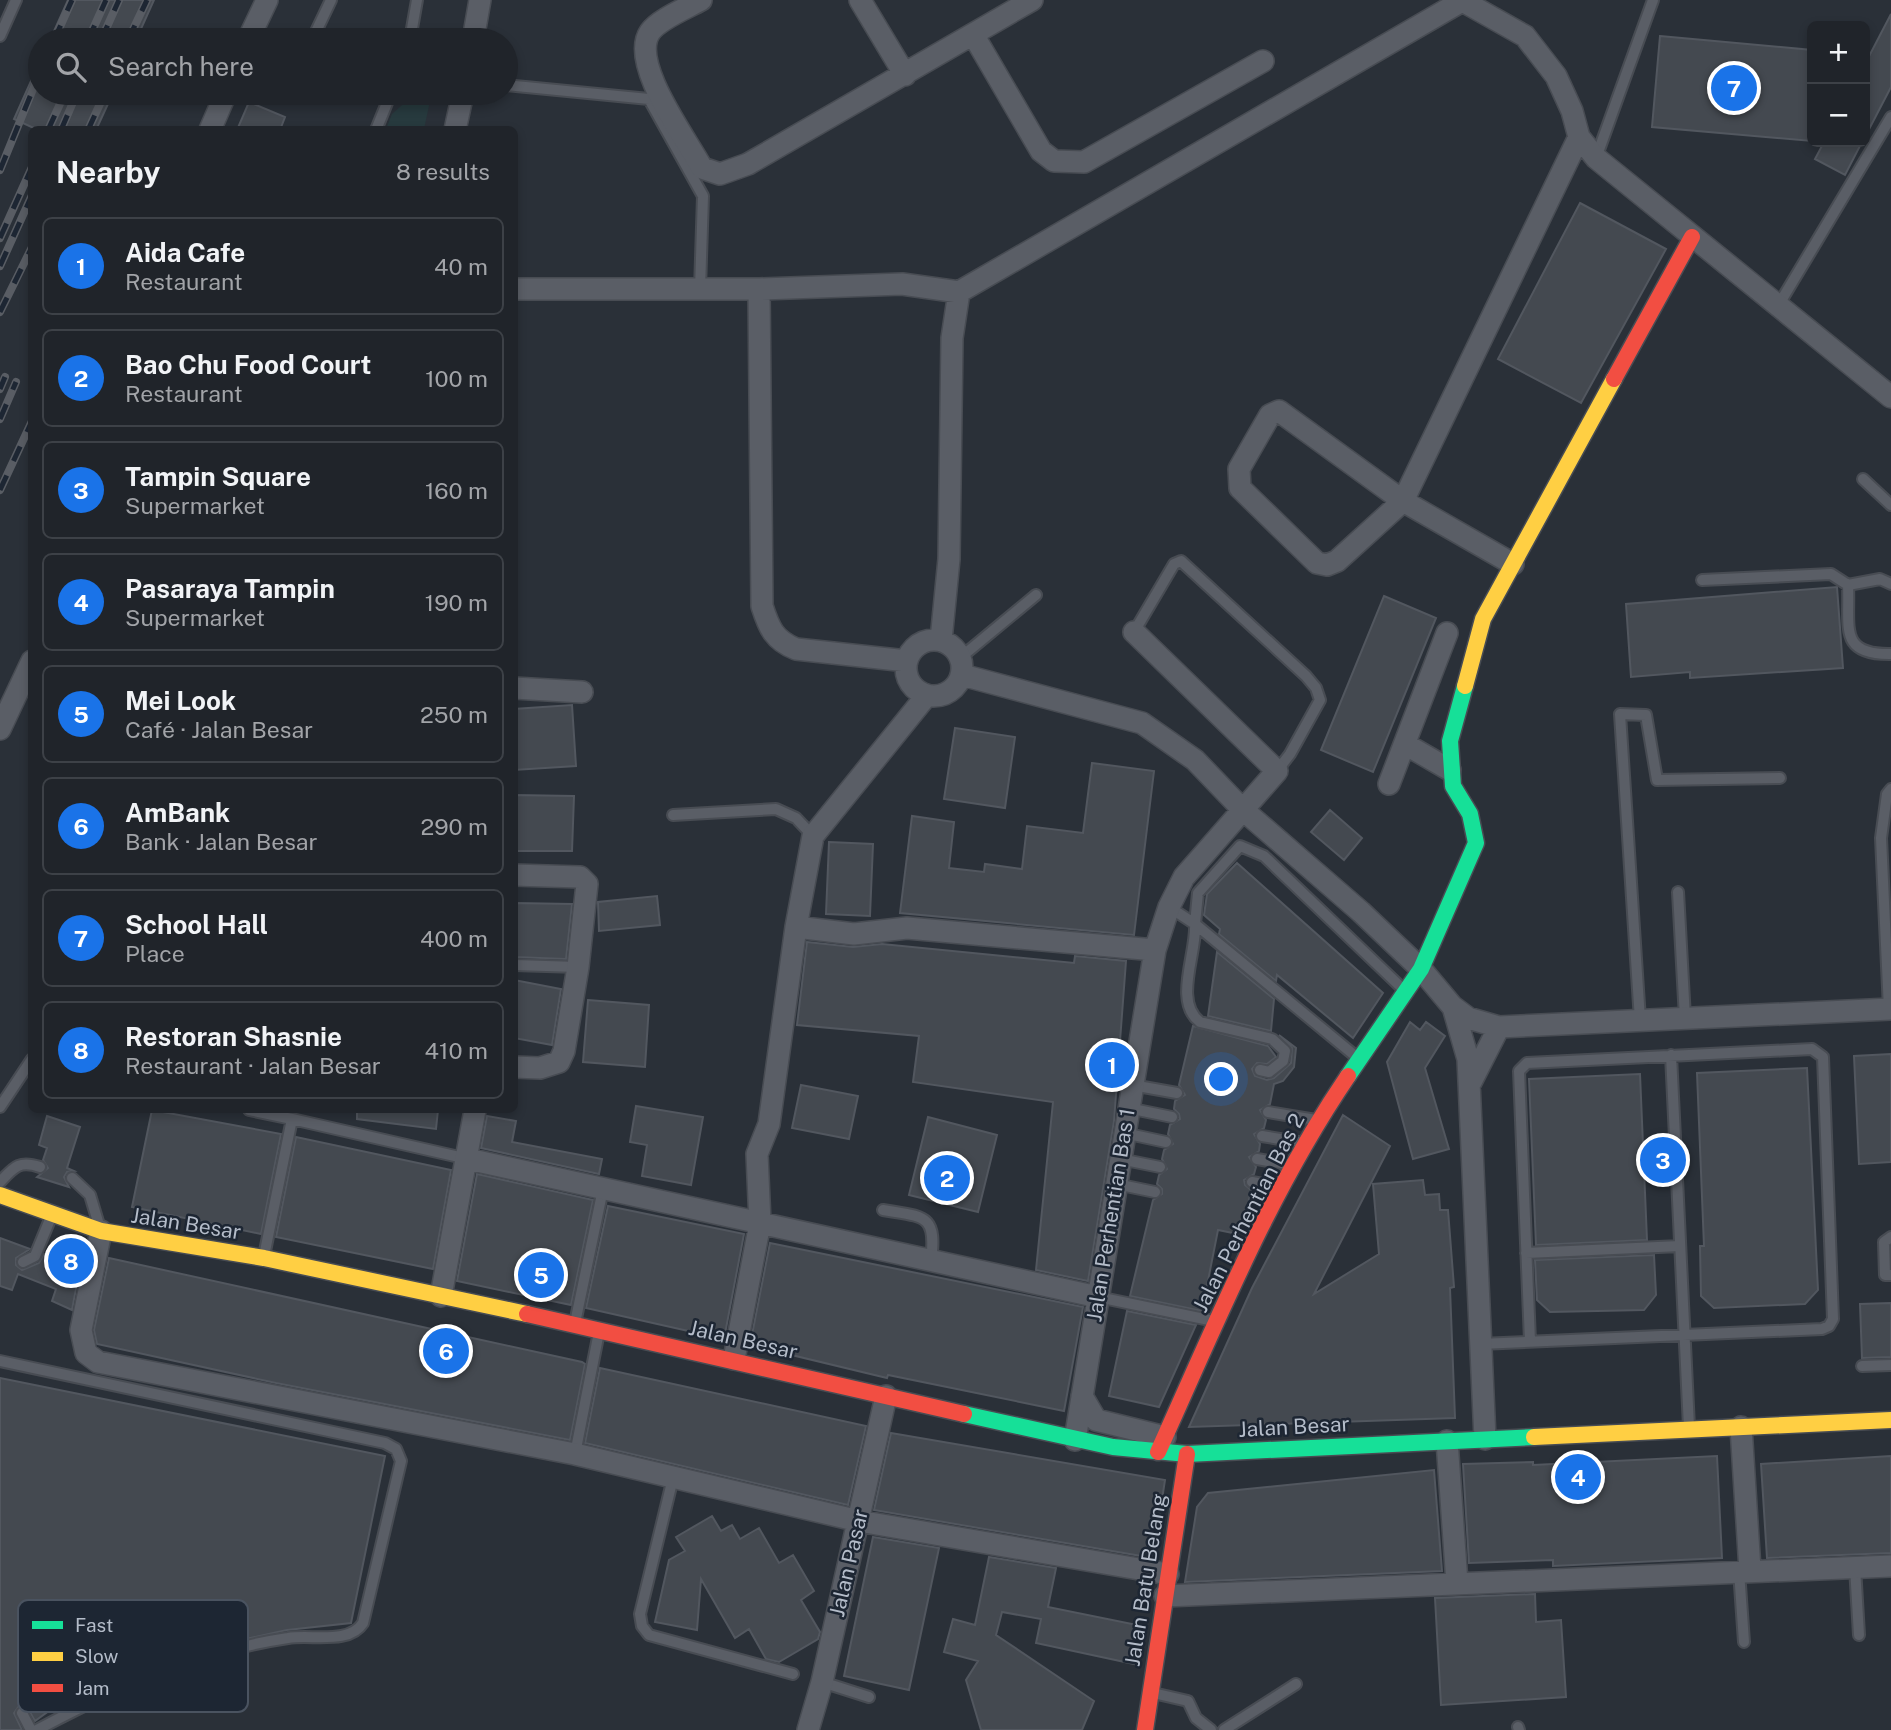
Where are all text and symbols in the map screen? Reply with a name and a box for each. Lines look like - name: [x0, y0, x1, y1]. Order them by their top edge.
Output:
- map controls: [1807, 21, 1870, 147]
- button: +: [1807, 21, 1870, 84]
- search box: [28, 28, 518, 105]
- icon: search: [52, 48, 90, 86]
- text: Search here: [108, 51, 254, 82]
- pin: 7: [1711, 62, 1757, 114]
- button: −: [1807, 84, 1870, 147]
- text: Nearby: [56, 154, 160, 190]
- text: 8 results: [396, 158, 490, 185]
- text: Aida Cafe: [125, 237, 245, 268]
- text: 1: [76, 253, 86, 280]
- text: 40 m: [434, 253, 488, 280]
- text: Restaurant: [125, 268, 243, 295]
- text: Bao Chu Food Court: [125, 349, 371, 380]
- text: 2: [74, 365, 88, 392]
- text: 100 m: [425, 365, 488, 392]
- text: Restaurant: [125, 380, 243, 407]
- text: Tampin Square: [125, 461, 311, 492]
- text: 3: [73, 477, 89, 504]
- text: 160 m: [425, 477, 488, 504]
- text: Supermarket: [125, 492, 265, 519]
- text: Pasaraya Tampin: [125, 573, 335, 604]
- text: 4: [73, 589, 89, 616]
- text: 190 m: [425, 589, 488, 616]
- text: Supermarket: [125, 604, 265, 631]
- text: Mei Look: [125, 685, 236, 716]
- text: 5: [73, 701, 89, 728]
- text: 250 m: [420, 701, 488, 728]
- text: Café · Jalan Besar: [125, 716, 313, 743]
- text: AmBank: [125, 797, 230, 828]
- text: 6: [73, 813, 89, 840]
- text: 290 m: [421, 813, 488, 840]
- text: Bank · Jalan Besar: [125, 828, 318, 855]
- text: School Hall: [125, 909, 268, 940]
- text: 7: [74, 925, 88, 952]
- text: 400 m: [420, 925, 488, 952]
- text: Place: [125, 940, 185, 967]
- text: Restoran Shasnie: [125, 1021, 342, 1052]
- text: 8: [73, 1037, 89, 1064]
- text: 410 m: [425, 1037, 488, 1064]
- pin: 1: [1089, 1039, 1135, 1091]
- text: Restaurant · Jalan Besar: [125, 1052, 381, 1079]
- your location: [1204, 1062, 1238, 1096]
- street label: Jalan Perhentian Bas 1: [1081, 1106, 1140, 1323]
- street label: Jalan Perhentian Bas 2: [1188, 1109, 1310, 1316]
- pin: 3: [1640, 1134, 1686, 1186]
- pin: 2: [924, 1152, 970, 1204]
- street label: Jalan Besar: [129, 1202, 243, 1245]
- pin: 8: [48, 1235, 94, 1287]
- pin: 5: [518, 1249, 564, 1301]
- street label: Jalan Besar: [686, 1315, 800, 1364]
- pin: 6: [423, 1325, 469, 1377]
- street label: Jalan Besar: [1238, 1411, 1350, 1442]
- pin: 4: [1555, 1451, 1601, 1503]
- street label: Jalan Batu Belang: [1120, 1492, 1172, 1668]
- street label: Jalan Pasar: [824, 1506, 873, 1619]
- legend: [18, 1600, 248, 1712]
- text: Fast: [75, 1614, 113, 1636]
- text: Slow: [75, 1645, 119, 1667]
- text: Jam: [75, 1677, 109, 1699]

